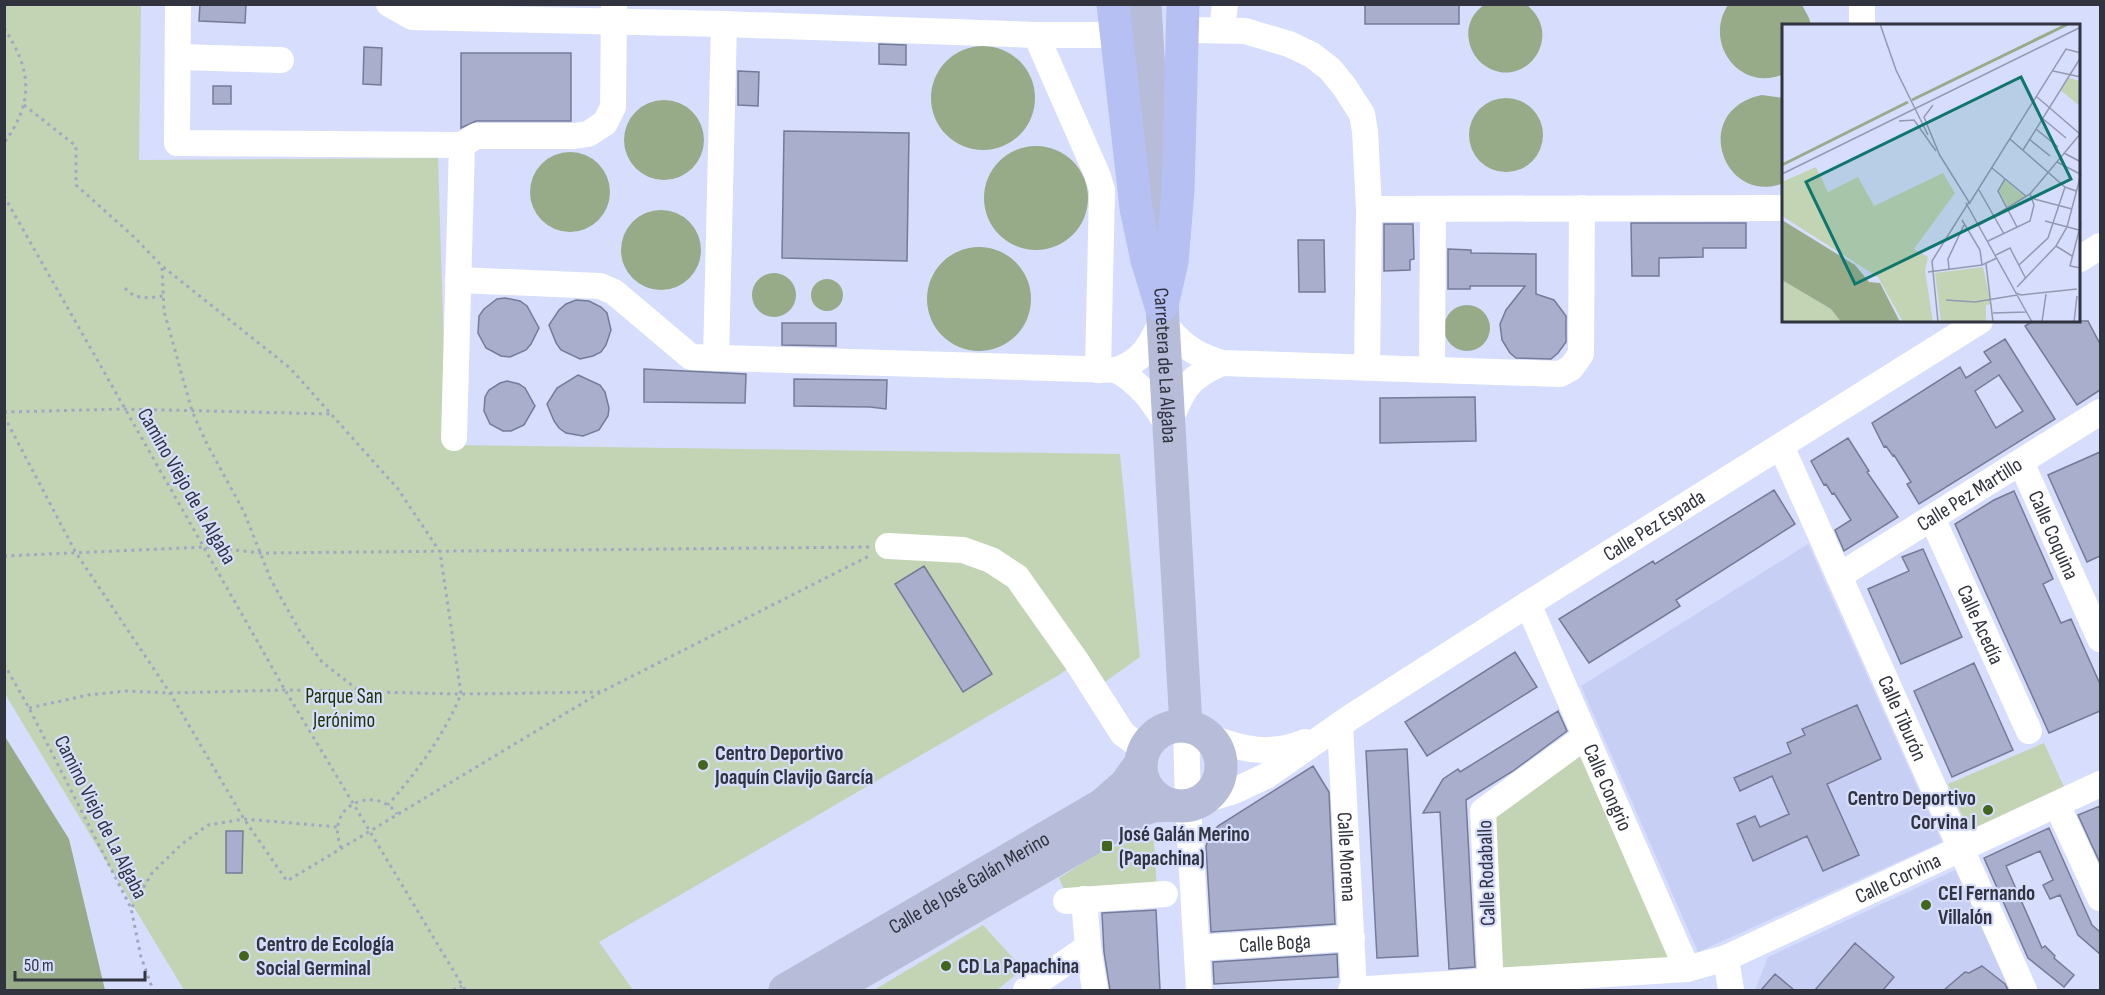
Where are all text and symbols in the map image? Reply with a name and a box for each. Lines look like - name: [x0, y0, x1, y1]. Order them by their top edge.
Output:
- inset map: [1782, 24, 2081, 322]
- street label: Carretera de La Algaba: [1148, 287, 1182, 444]
- street label: Camino Viejo de la Algaba: [132, 404, 241, 569]
- street label: Calle Pez Martillo: [1912, 452, 2027, 537]
- street label: Calle Pez Espada: [1599, 484, 1710, 567]
- street label: Calle Coquina: [2022, 487, 2084, 584]
- street label: Calle Acedía: [1951, 581, 2009, 668]
- street label: Calle Tiburón: [1872, 672, 1932, 765]
- park label: Parque San Jerónimo: [305, 684, 383, 733]
- street label: Camino Viejo de La Algaba: [49, 731, 153, 903]
- street label: Calle Congrio: [1578, 740, 1637, 835]
- place label: Centro Deportivo Joaquín Clavijo García: [714, 741, 873, 790]
- marker: Centro Deportivo Joaquín Clavijo García: [696, 758, 710, 772]
- place label: Centro Deportivo Corvina I: [1847, 786, 1976, 835]
- marker: Centro Deportivo Corvina I: [1981, 803, 1995, 817]
- street label: Calle Morena: [1332, 811, 1361, 902]
- street label: Calle Rodaballo: [1472, 820, 1501, 926]
- place label: José Galán Merino (Papachina): [1118, 822, 1250, 871]
- street label: Calle de José Galán Merino: [884, 826, 1054, 940]
- marker: José Galán Merino (Papachina): [1100, 839, 1114, 853]
- street label: Calle Corvina: [1851, 848, 1945, 909]
- place label: CEI Fernando Villalón: [1938, 881, 2035, 930]
- marker: CEI Fernando Villalón: [1919, 898, 1933, 912]
- street label: Calle Boga: [1238, 929, 1311, 958]
- place label: Centro de Ecología Social Germinal: [256, 932, 394, 981]
- scale bar: [15, 944, 146, 982]
- marker: Centro de Ecología Social Germinal: [237, 949, 251, 963]
- place label: CD La Papachina: [958, 954, 1079, 979]
- text: 50 m: [24, 955, 54, 976]
- marker: CD La Papachina: [939, 959, 953, 973]

